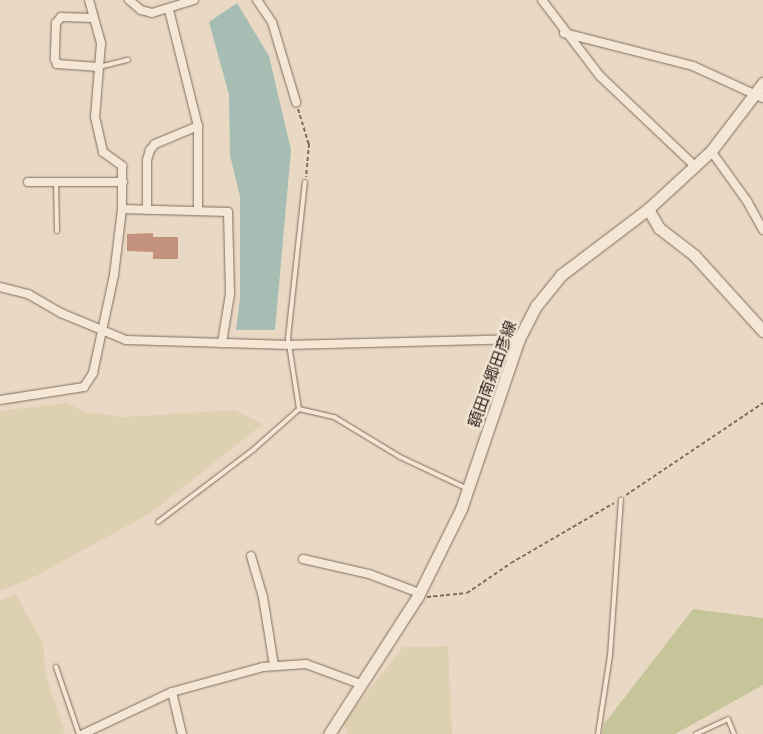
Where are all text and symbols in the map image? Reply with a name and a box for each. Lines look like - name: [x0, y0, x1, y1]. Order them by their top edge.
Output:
- street label: 額田南郷田彦線: [464, 318, 520, 430]

